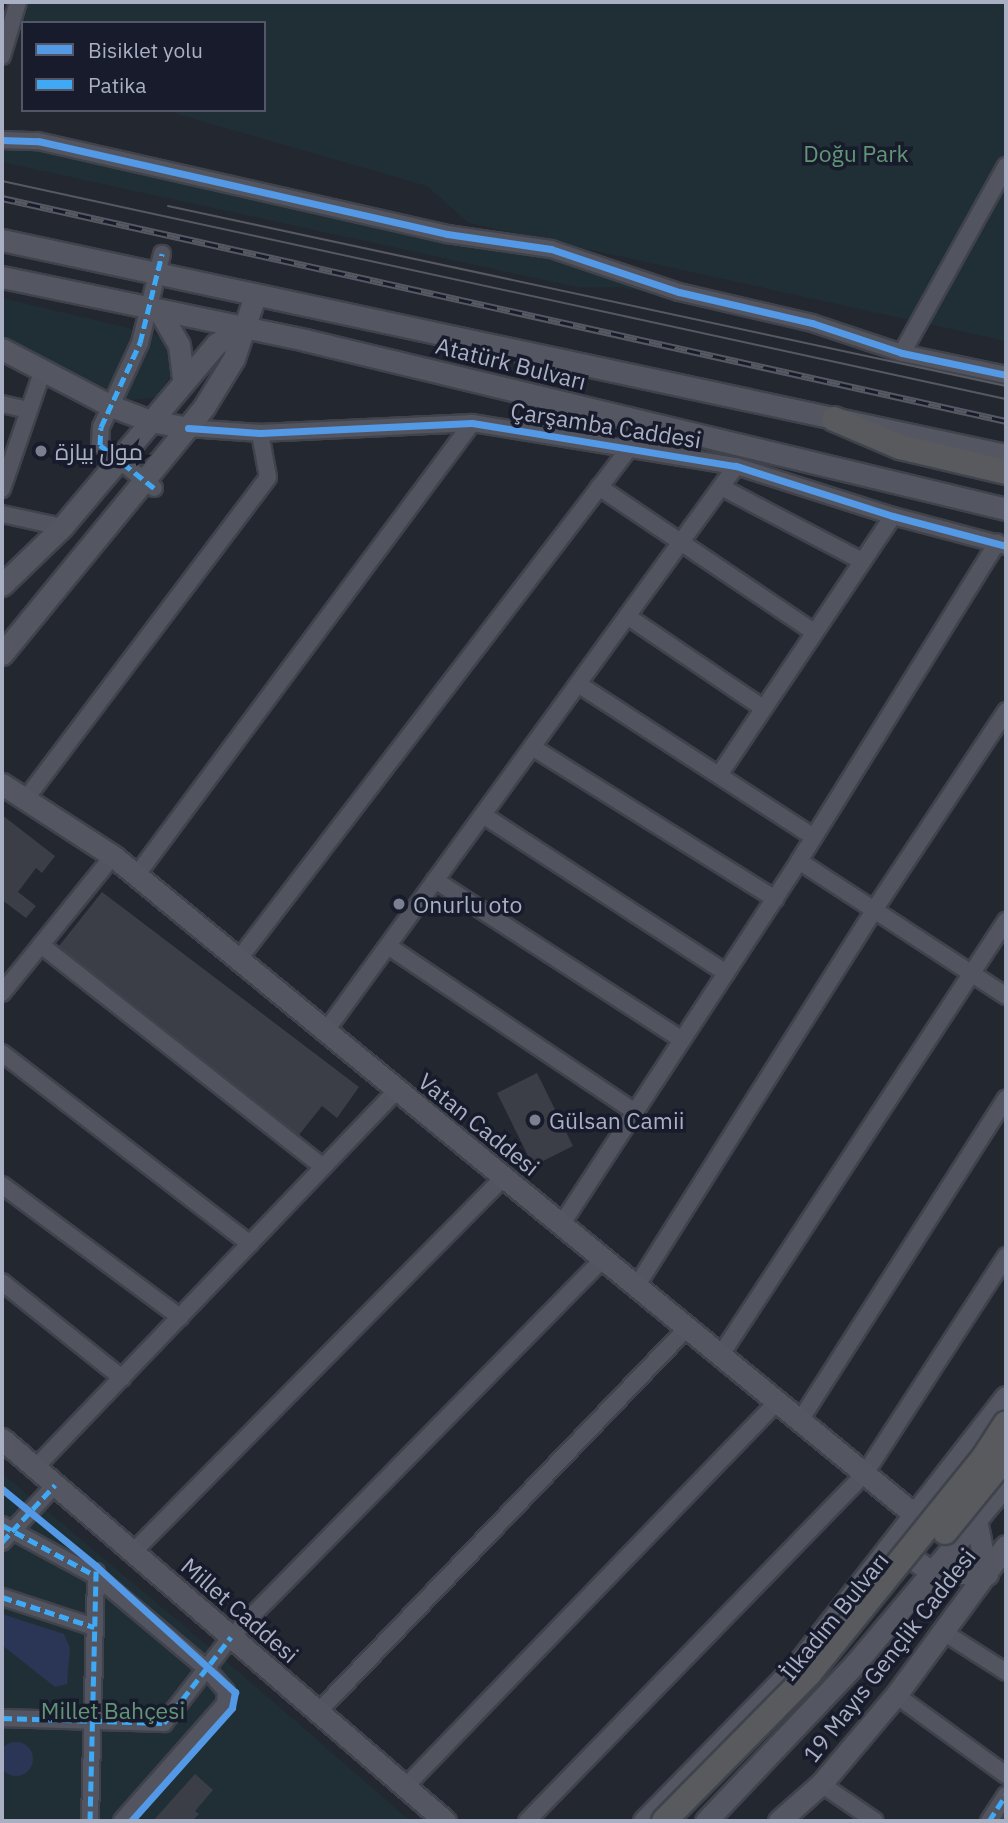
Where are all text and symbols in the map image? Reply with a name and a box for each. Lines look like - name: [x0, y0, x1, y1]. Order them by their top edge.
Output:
- legend: [21, 21, 266, 112]
- text: Bisiklet yolu: [88, 36, 203, 64]
- text: Patika: [88, 71, 147, 99]
- park label: Doğu Park: [803, 139, 909, 167]
- street label: Atatürk Bulvarı: [433, 331, 589, 395]
- street label: Çarşamba Caddesi: [509, 396, 703, 454]
- place label: مول بيازة: [55, 437, 143, 465]
- marker: مول بيازة: [33, 443, 49, 459]
- place label: Onurlu oto: [413, 890, 522, 918]
- marker: Onurlu oto: [391, 896, 407, 912]
- street label: Vatan Caddesi: [413, 1067, 545, 1181]
- place label: Gülsan Camii: [549, 1106, 684, 1134]
- marker: Gülsan Camii: [527, 1112, 543, 1128]
- street label: 19 Mayıs Gençlik Caddesi: [797, 1543, 981, 1767]
- street label: İlkadım Bulvarı: [774, 1547, 894, 1685]
- street label: Millet Caddesi: [176, 1552, 304, 1668]
- park label: Millet Bahçesi: [41, 1696, 185, 1724]

